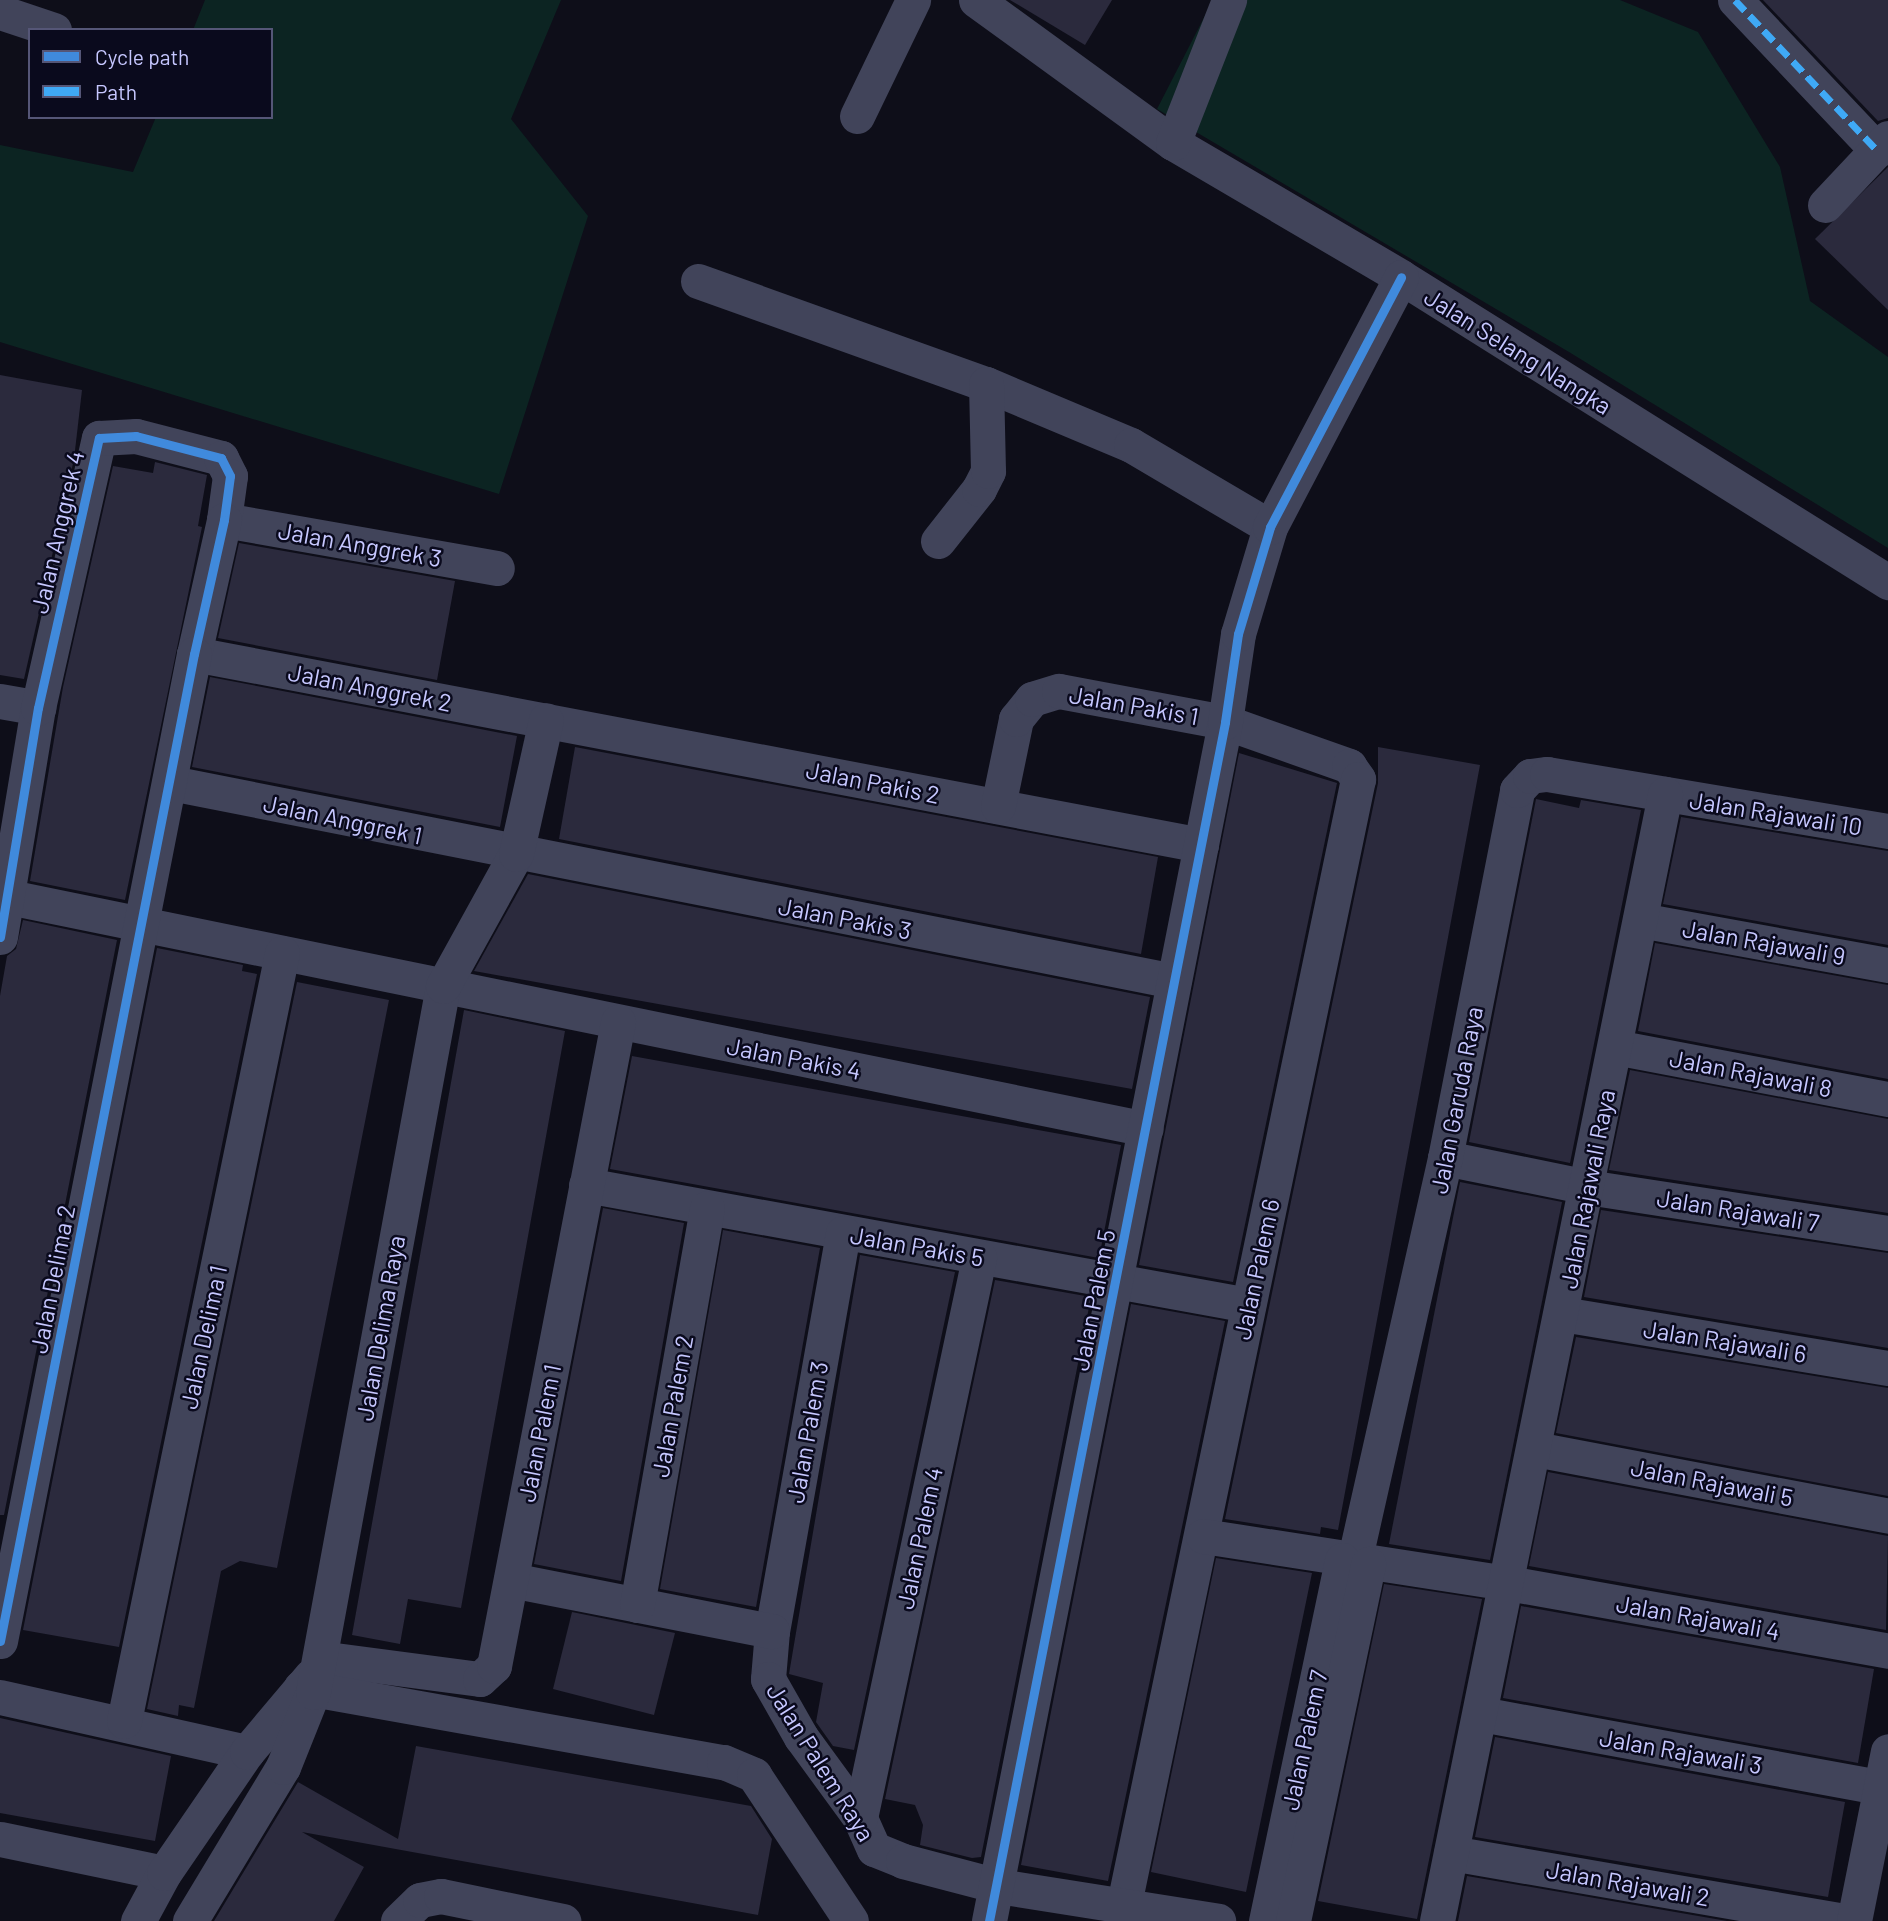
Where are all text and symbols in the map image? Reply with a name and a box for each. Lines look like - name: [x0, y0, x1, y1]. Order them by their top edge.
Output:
- legend: [28, 28, 273, 119]
- text: Cycle path: [95, 44, 189, 69]
- text: Path: [95, 79, 137, 104]
- street label: Jalan Selang Nangka: [1419, 282, 1617, 420]
- street label: Jalan Anggrek 4: [24, 448, 90, 616]
- street label: Jalan Anggrek 3: [276, 515, 444, 573]
- street label: Jalan Anggrek 2: [286, 657, 454, 717]
- street label: Jalan Pakis 1: [1067, 679, 1201, 731]
- street label: Jalan Pakis 2: [804, 755, 942, 809]
- street label: Jalan Rajawali 10: [1688, 785, 1864, 841]
- street label: Jalan Anggrek 1: [261, 788, 425, 850]
- street label: Jalan Pakis 3: [776, 891, 914, 945]
- street label: Jalan Rajawali 9: [1680, 914, 1848, 970]
- street label: Jalan Garuda Raya: [1424, 1004, 1488, 1196]
- street label: Jalan Pakis 4: [725, 1031, 863, 1085]
- street label: Jalan Rajawali 8: [1667, 1043, 1835, 1103]
- street label: Jalan Rajawali Raya: [1554, 1087, 1620, 1291]
- street label: Jalan Rajawali 7: [1655, 1183, 1821, 1237]
- street label: Jalan Palem 6: [1227, 1196, 1285, 1342]
- street label: Jalan Delima 2: [23, 1202, 81, 1356]
- street label: Jalan Pakis 5: [848, 1220, 986, 1272]
- street label: Jalan Palem 5: [1065, 1227, 1121, 1373]
- street label: Jalan Delima Raya: [350, 1233, 410, 1423]
- street label: Jalan Delima 1: [174, 1262, 232, 1412]
- street label: Jalan Rajawali 6: [1641, 1314, 1809, 1368]
- street label: Jalan Palem 2: [645, 1333, 699, 1479]
- street label: Jalan Palem 3: [780, 1359, 834, 1505]
- street label: Jalan Palem 1: [512, 1362, 566, 1504]
- street label: Jalan Rajawali 5: [1628, 1452, 1796, 1512]
- street label: Jalan Palem 4: [890, 1464, 948, 1612]
- street label: Jalan Rajawali 4: [1614, 1588, 1782, 1646]
- street label: Jalan Palem 7: [1275, 1667, 1333, 1813]
- street label: Jalan Palem Raya: [761, 1678, 881, 1846]
- street label: Jalan Rajawali 3: [1597, 1723, 1765, 1779]
- street label: Jalan Rajawali 2: [1544, 1854, 1712, 1912]

